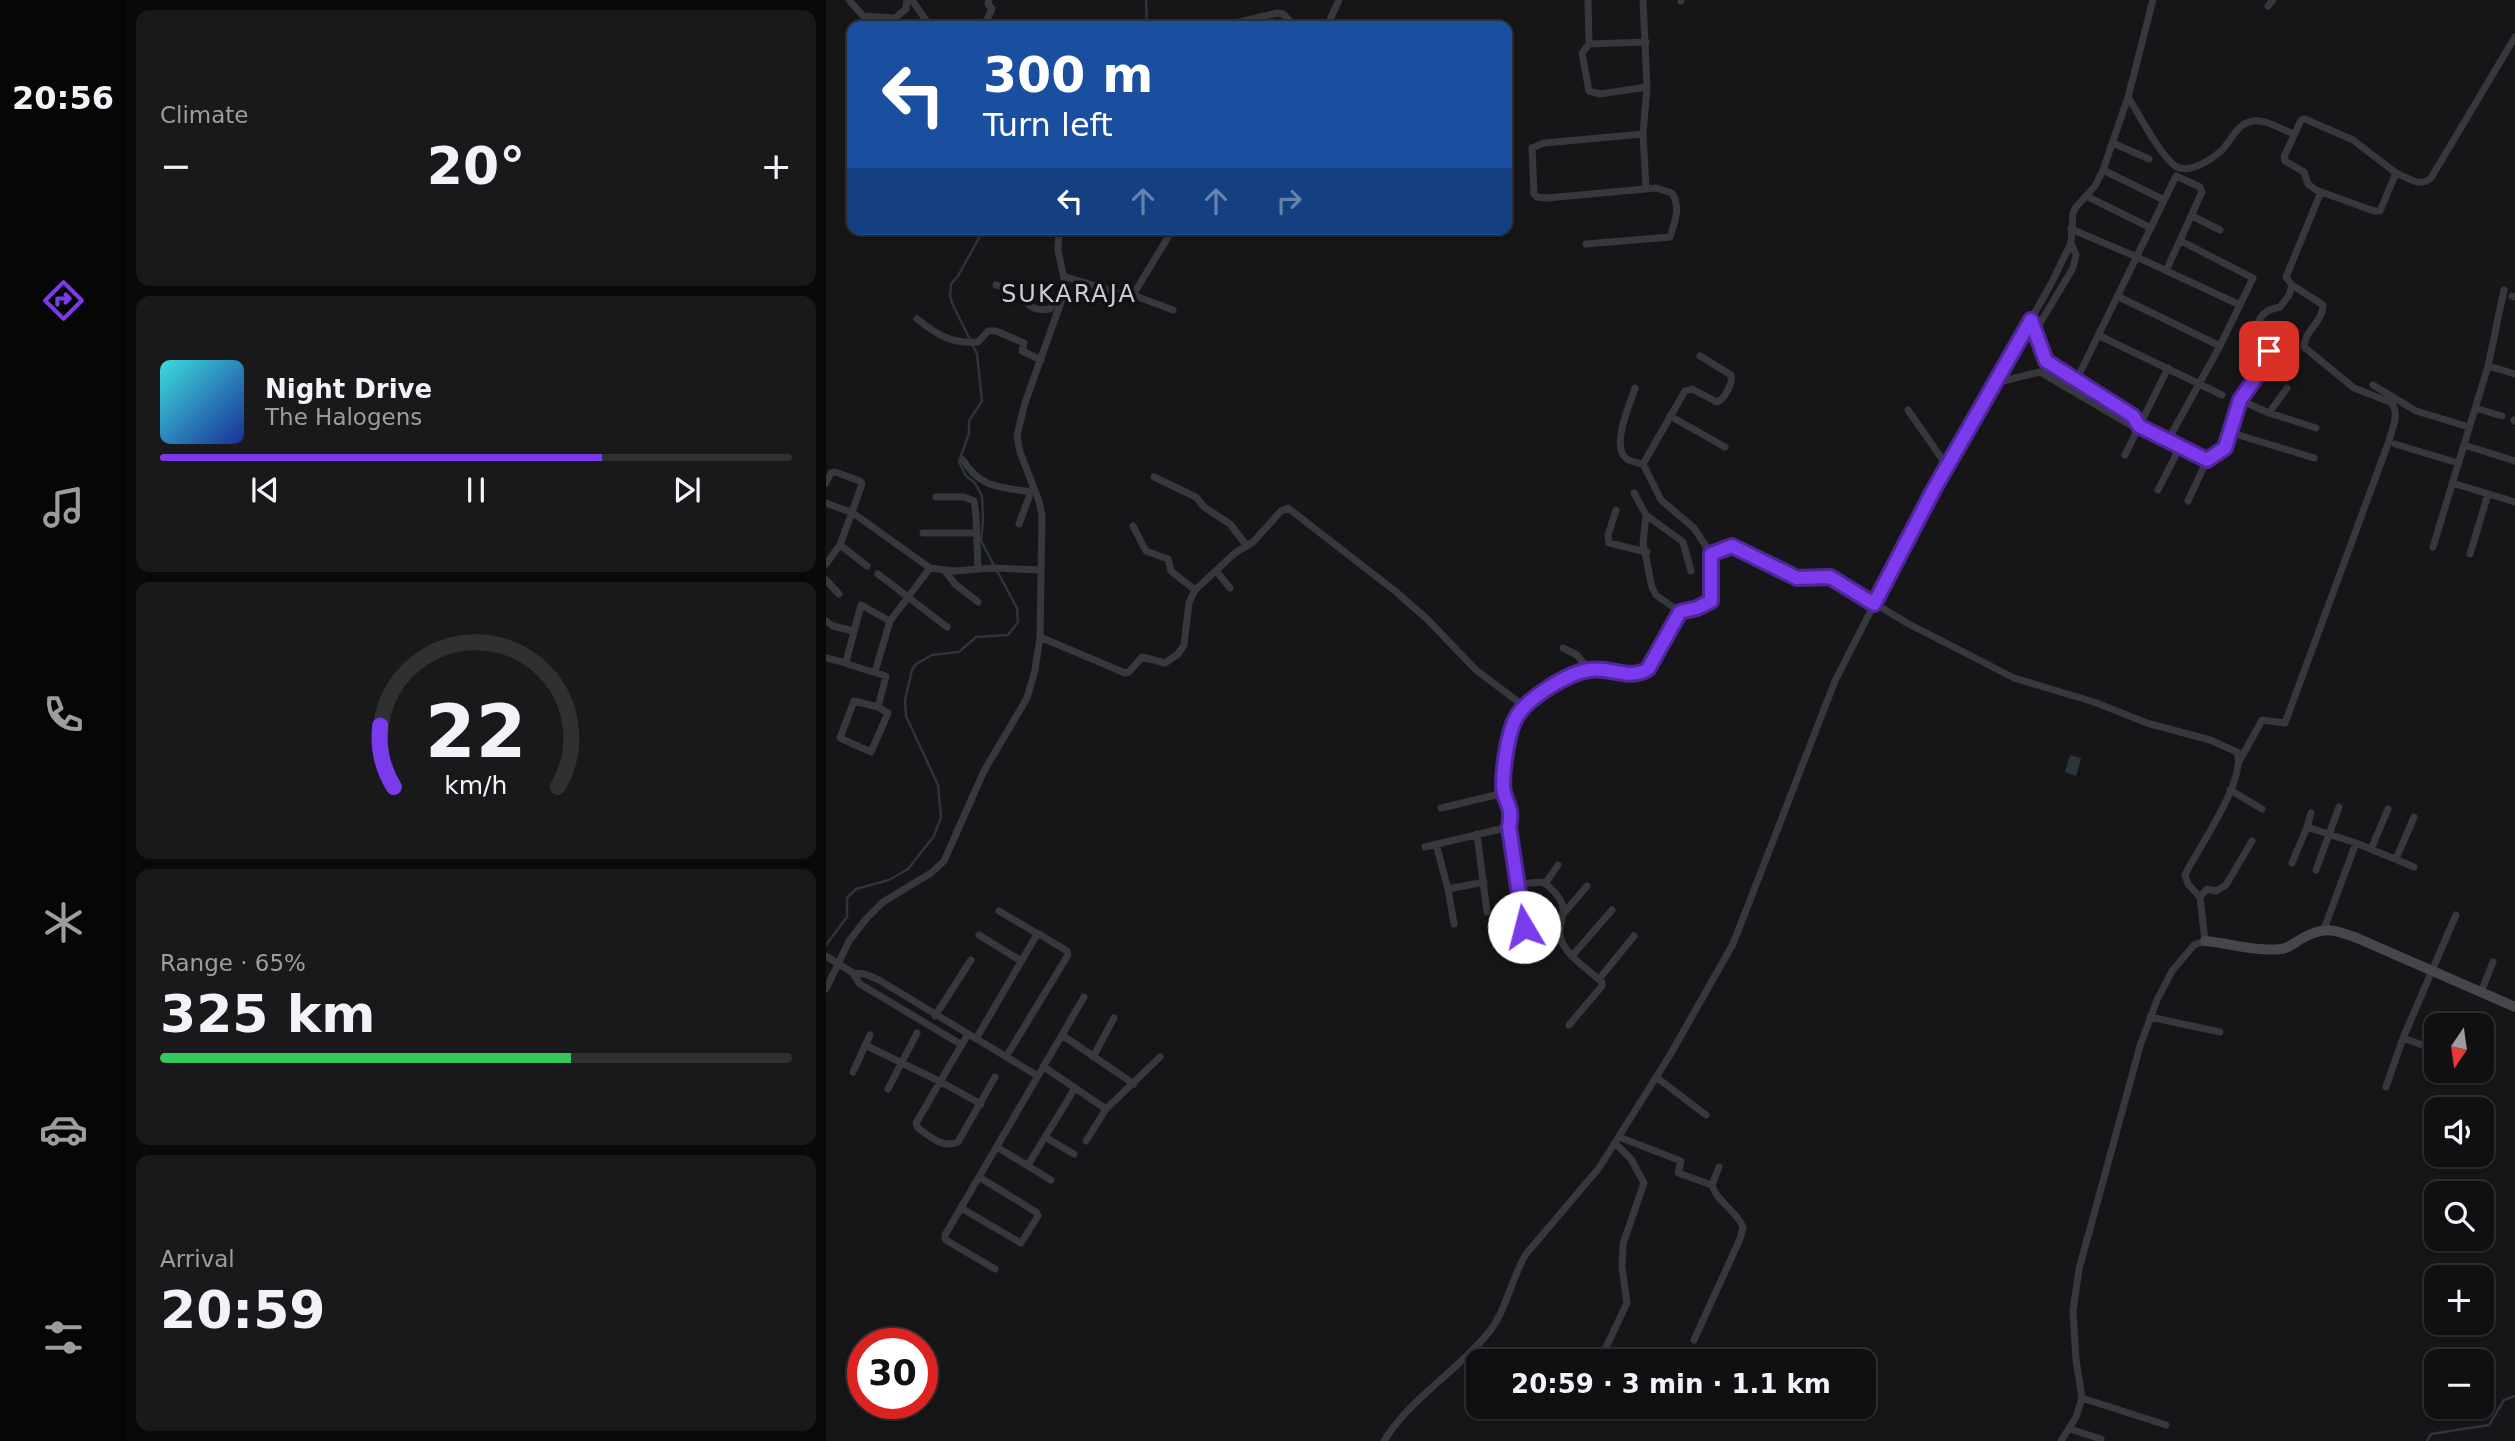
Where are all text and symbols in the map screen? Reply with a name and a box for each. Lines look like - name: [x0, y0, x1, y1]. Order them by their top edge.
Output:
- text: 300 m: [983, 47, 1153, 104]
- icon: left: [868, 49, 959, 140]
- text: 20:56: [12, 79, 114, 117]
- text: Climate: [160, 102, 249, 128]
- text: Turn left: [983, 106, 1113, 144]
- text: 20°: [427, 136, 525, 196]
- text: −: [160, 144, 192, 188]
- text: +: [760, 144, 792, 188]
- icon: left: [1051, 182, 1089, 220]
- icon: ahead: [1124, 182, 1162, 220]
- icon: ahead: [1197, 182, 1235, 220]
- icon: right: [1270, 182, 1308, 220]
- icon: directions: [39, 276, 88, 325]
- district label: SUKARAJA: [1001, 280, 1137, 308]
- pin: [2239, 321, 2299, 381]
- icon: arrive: [2250, 332, 2288, 370]
- text: Night Drive: [265, 374, 432, 404]
- text: The Halogens: [265, 404, 422, 430]
- icon: previous: [246, 471, 284, 509]
- icon: pause: [457, 471, 495, 509]
- icon: next: [668, 471, 706, 509]
- icon: music: [39, 483, 88, 532]
- text: 22: [425, 689, 527, 774]
- icon: phone: [39, 690, 88, 739]
- text: km/h: [444, 770, 508, 799]
- position arrow: [1487, 890, 1561, 964]
- icon: climate: [39, 898, 88, 947]
- text: Range · 65%: [160, 950, 306, 976]
- text: 325 km: [160, 984, 375, 1044]
- north arrow: [2424, 1013, 2494, 1083]
- map controls: [2424, 1013, 2494, 1419]
- button: sound: [2424, 1097, 2494, 1167]
- icon: car: [39, 1105, 88, 1154]
- button: search: [2424, 1181, 2494, 1251]
- text: Arrival: [160, 1246, 235, 1272]
- button: +: [2424, 1265, 2494, 1335]
- text: 20:59: [160, 1280, 326, 1340]
- icon: filters: [39, 1313, 88, 1362]
- speed limit sign: 30: [847, 1328, 938, 1419]
- button: −: [2424, 1349, 2494, 1419]
- text: 20:59 · 3 min · 1.1 km: [1511, 1369, 1831, 1399]

